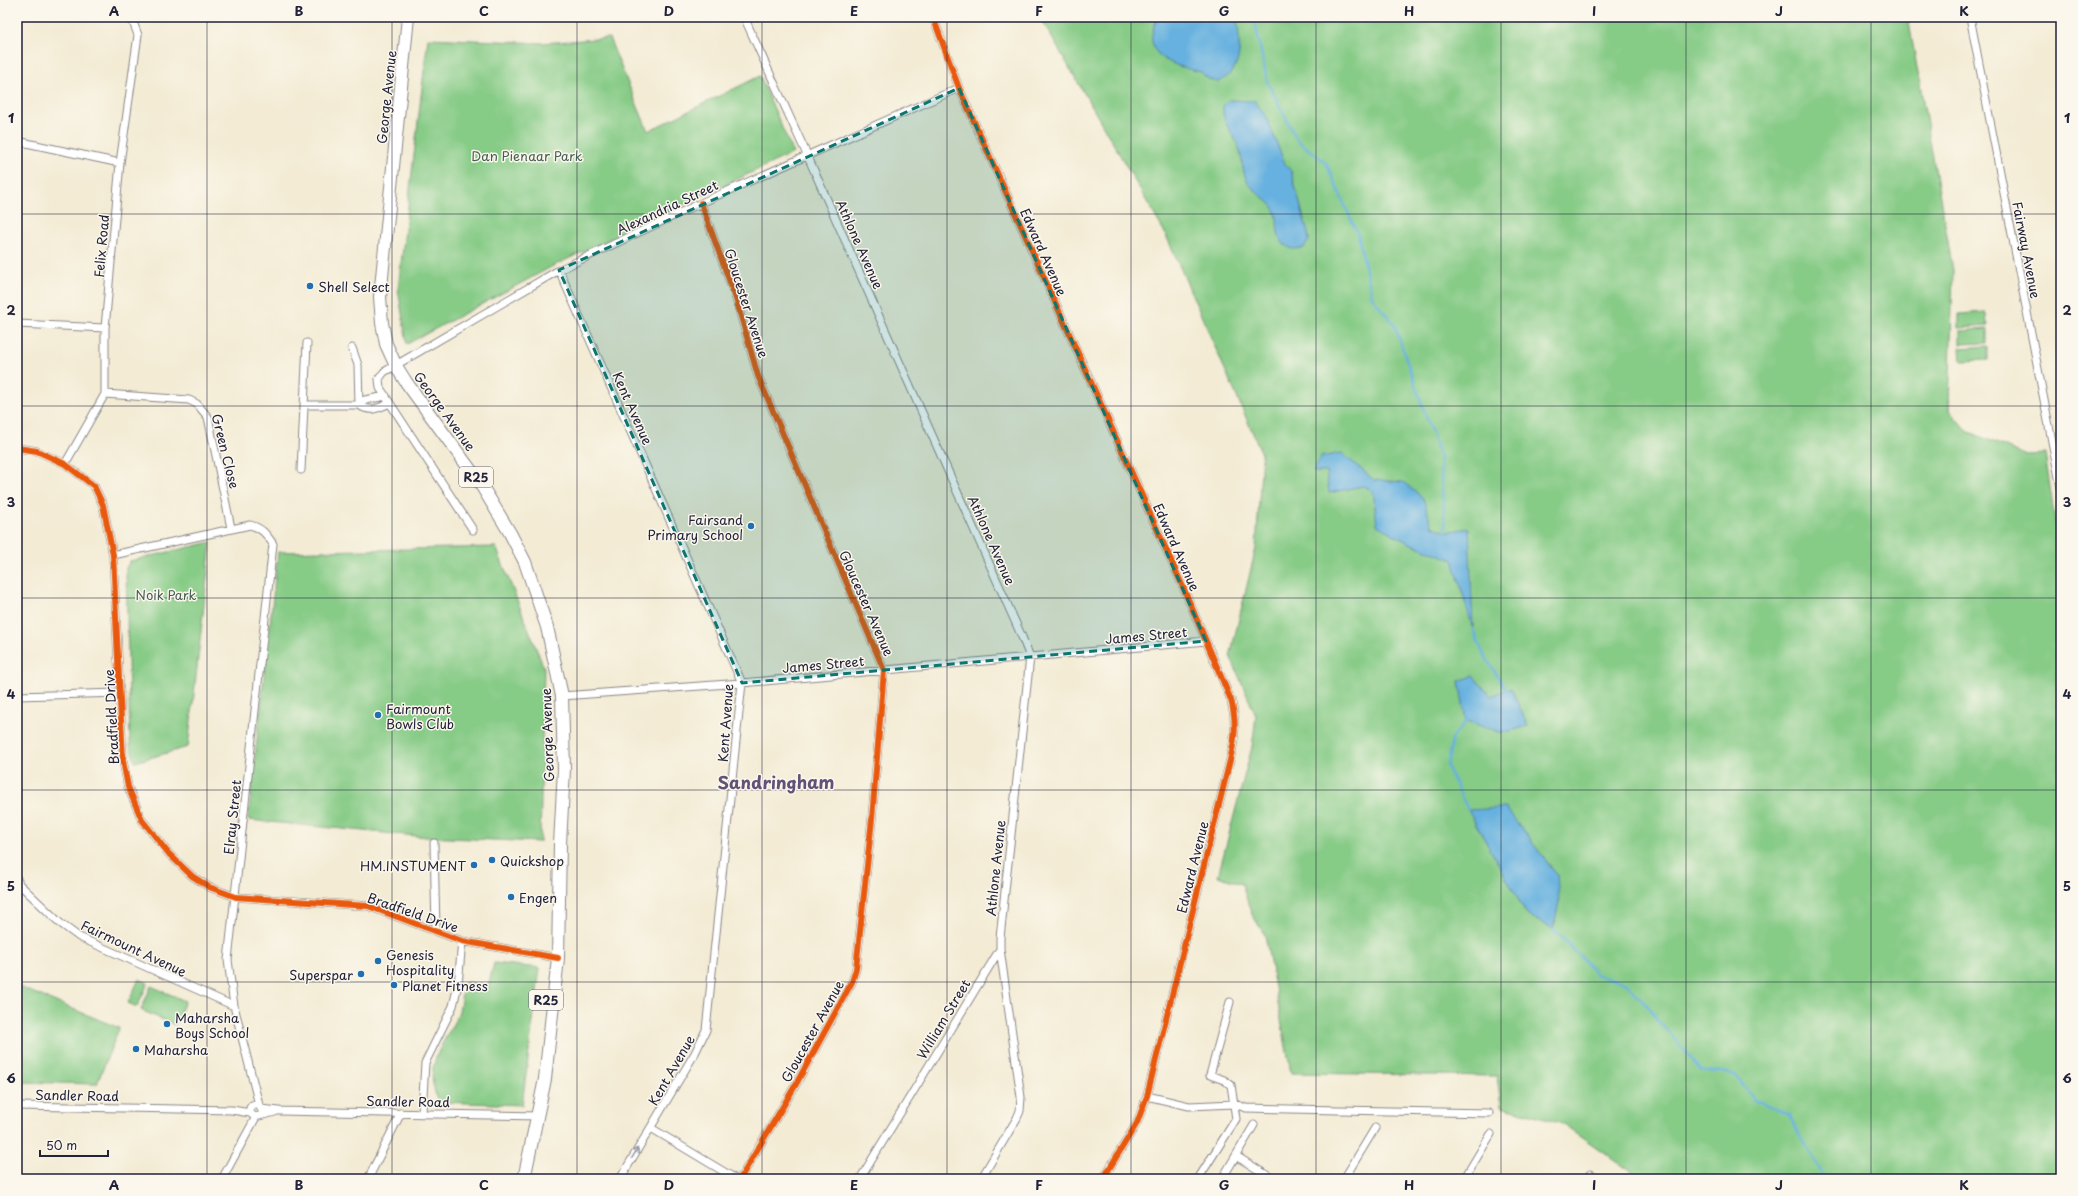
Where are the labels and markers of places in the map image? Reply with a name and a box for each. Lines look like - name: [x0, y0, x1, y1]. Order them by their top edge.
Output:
- place label: Shell Select: [318, 277, 390, 296]
- marker: Shell Select: [305, 281, 315, 291]
- place label: Fairsand Primary School: [647, 510, 743, 544]
- marker: Fairsand Primary School: [746, 521, 756, 531]
- place label: Fairmount Bowls Club: [386, 699, 454, 733]
- marker: Fairmount Bowls Club: [373, 710, 383, 720]
- place label: Quickshop: [500, 851, 564, 870]
- marker: Quickshop: [487, 855, 497, 865]
- place label: HM.INSTUMENT: [360, 856, 467, 875]
- marker: HM.INSTUMENT: [469, 860, 479, 870]
- place label: Engen: [519, 888, 557, 907]
- marker: Engen: [506, 892, 516, 902]
- place label: Genesis Hospitality: [386, 945, 454, 979]
- marker: Genesis Hospitality: [373, 956, 383, 966]
- place label: Superspar: [289, 965, 353, 984]
- marker: Superspar: [356, 969, 366, 979]
- place label: Planet Fitness: [402, 976, 488, 995]
- marker: Planet Fitness: [389, 980, 399, 990]
- place label: Maharsha Boys School: [175, 1008, 249, 1042]
- marker: Maharsha Boys School: [162, 1019, 172, 1029]
- place label: Maharsha: [144, 1040, 209, 1059]
- marker: Maharsha: [131, 1044, 141, 1054]

